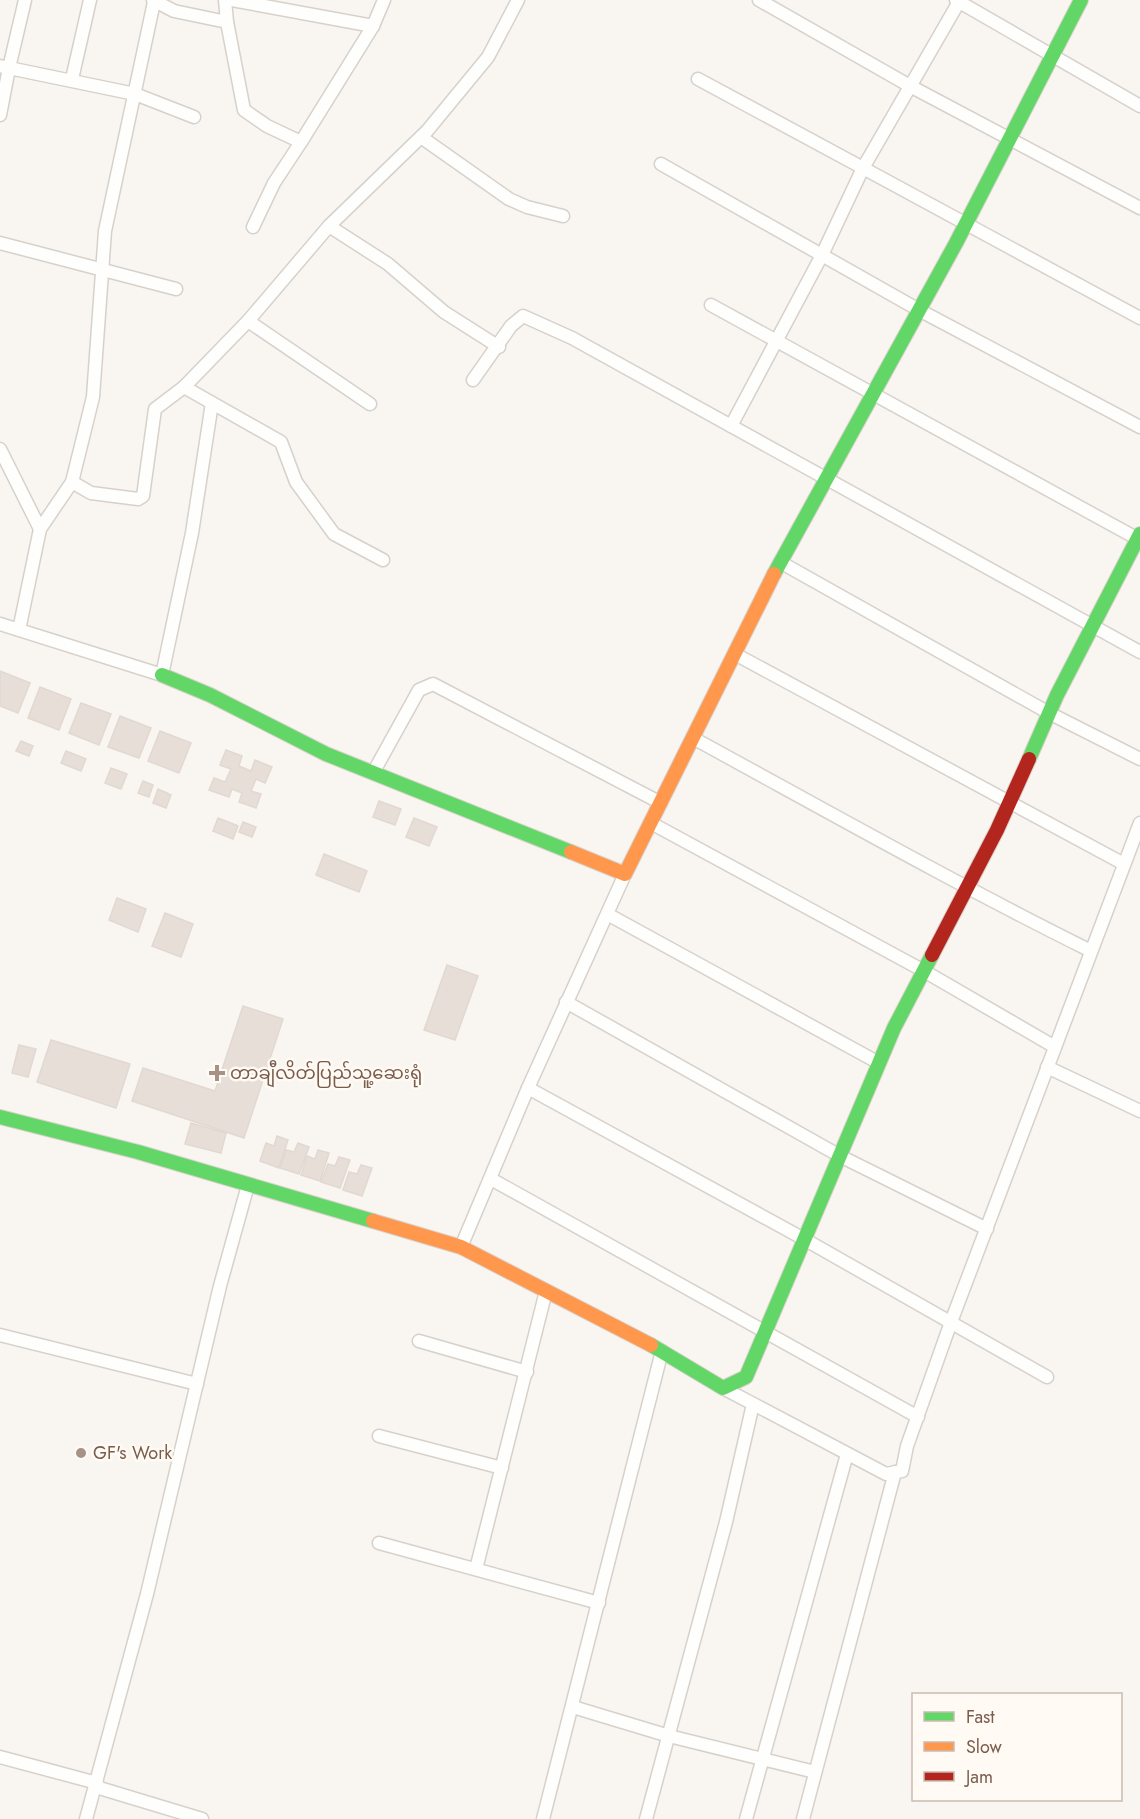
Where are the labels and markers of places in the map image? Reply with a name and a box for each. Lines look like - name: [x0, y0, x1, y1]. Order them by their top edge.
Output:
- place label: တာချီလိတ်ပြည်သူ့ဆေးရုံ: [230, 1059, 422, 1088]
- marker: တာချီလိတ်ပြည်သူ့ဆေးရုံ: [208, 1064, 226, 1082]
- place label: GF's Work: [93, 1440, 172, 1466]
- marker: GF's Work: [74, 1446, 88, 1460]

